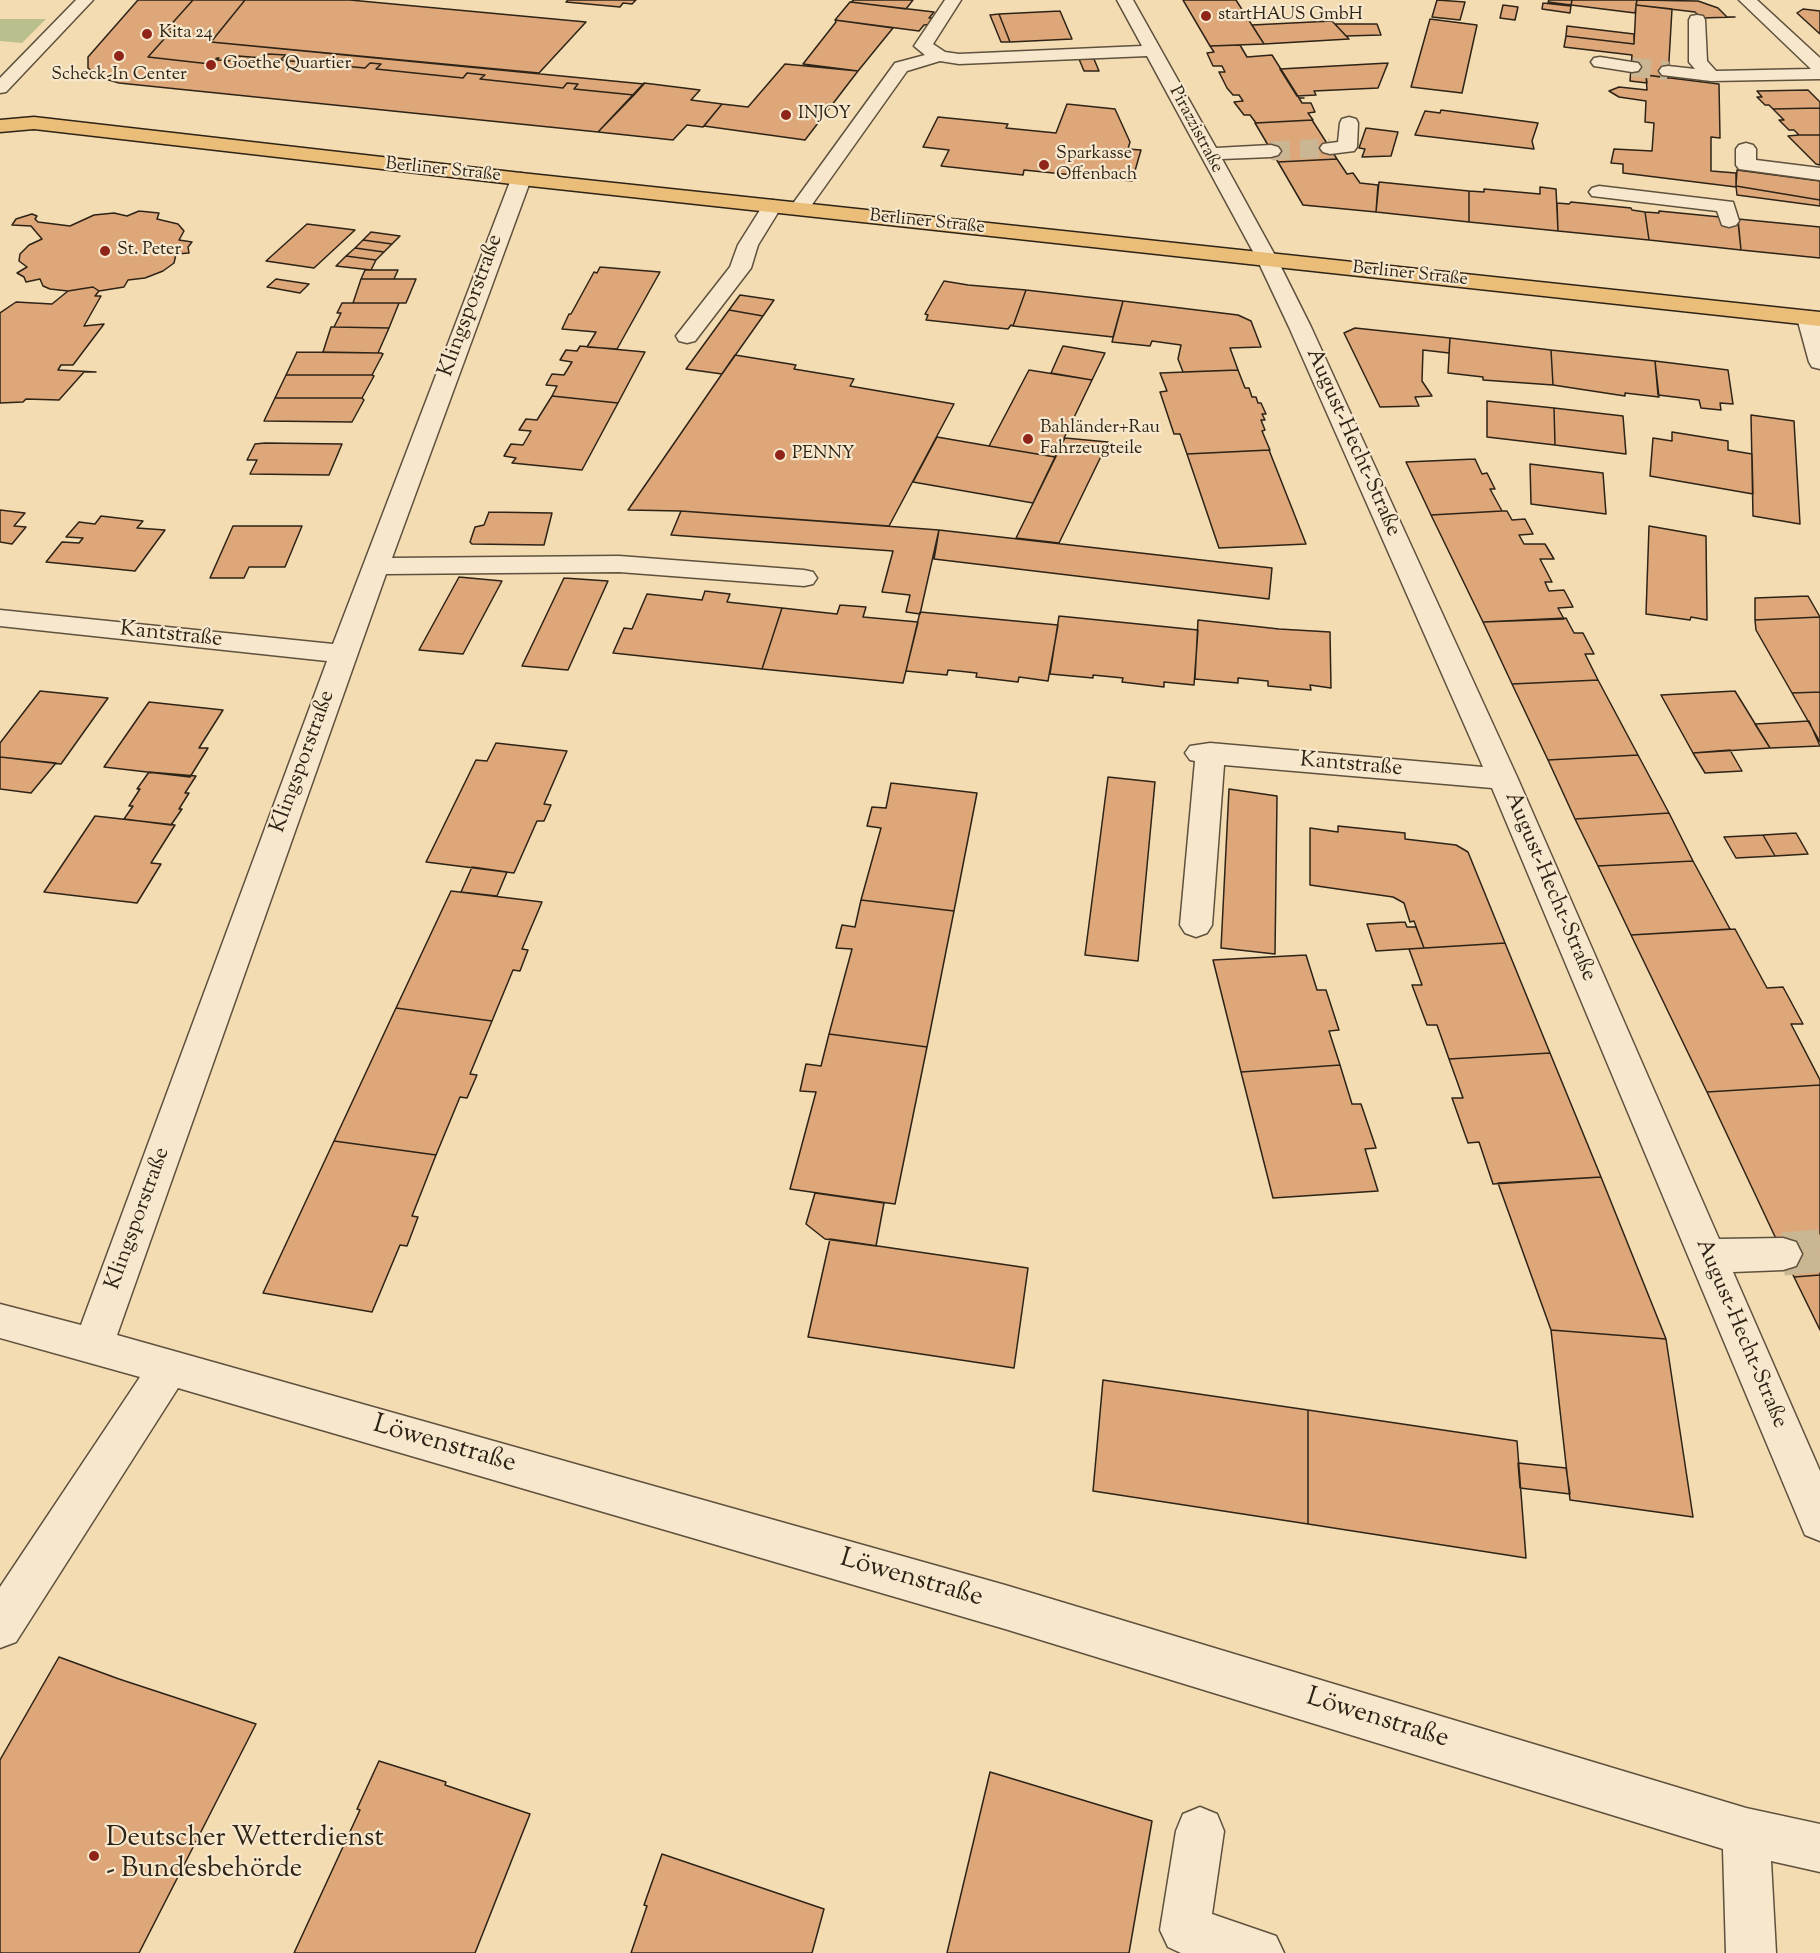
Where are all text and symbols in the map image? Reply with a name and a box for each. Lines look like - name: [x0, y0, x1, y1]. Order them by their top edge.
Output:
- place label: startHAUS GmbH: [1218, 5, 1363, 27]
- marker: startHAUS GmbH: [1199, 9, 1213, 23]
- place label: Kita 24: [159, 23, 213, 45]
- marker: Kita 24: [140, 27, 154, 41]
- marker: Scheck-In Center: [112, 49, 126, 63]
- place label: Goethe Quartier: [223, 54, 351, 76]
- marker: Goethe Quartier: [204, 58, 218, 72]
- place label: Scheck-In Center: [51, 65, 187, 87]
- street label: Pirazzistraße: [1163, 83, 1227, 177]
- place label: INJOY: [798, 104, 851, 126]
- marker: INJOY: [779, 108, 793, 122]
- place label: Sparkasse Offenbach: [1056, 144, 1137, 186]
- street label: Berliner Straße: [384, 154, 502, 188]
- marker: Sparkasse Offenbach: [1037, 158, 1051, 172]
- street label: Berliner Straße: [868, 206, 986, 240]
- street label: Klingsporstraße: [434, 231, 510, 381]
- place label: St. Peter: [117, 240, 181, 262]
- marker: St. Peter: [98, 244, 112, 258]
- street label: Berliner Straße: [1351, 258, 1469, 292]
- street label: August-Hecht-Straße: [1299, 345, 1405, 541]
- place label: Bahländer+Rau Fahrzeugteile: [1040, 418, 1160, 460]
- marker: Bahländer+Rau Fahrzeugteile: [1021, 432, 1035, 446]
- place label: PENNY: [792, 444, 855, 466]
- marker: PENNY: [773, 448, 787, 462]
- street label: Kantstraße: [119, 618, 223, 654]
- street label: Klingsporstraße: [266, 687, 342, 837]
- street label: Kantstraße: [1299, 748, 1403, 784]
- street label: August-Hecht-Straße: [1497, 788, 1601, 986]
- street label: Klingsporstraße: [101, 1144, 177, 1294]
- street label: August-Hecht-Straße: [1688, 1235, 1792, 1433]
- street label: Löwenstraße: [369, 1410, 519, 1482]
- street label: Löwenstraße: [836, 1544, 986, 1616]
- street label: Löwenstraße: [1302, 1683, 1452, 1757]
- place label: Deutscher Wetterdienst - Bundesbehörde: [106, 1824, 384, 1887]
- marker: Deutscher Wetterdienst - Bundesbehörde: [87, 1849, 101, 1863]

